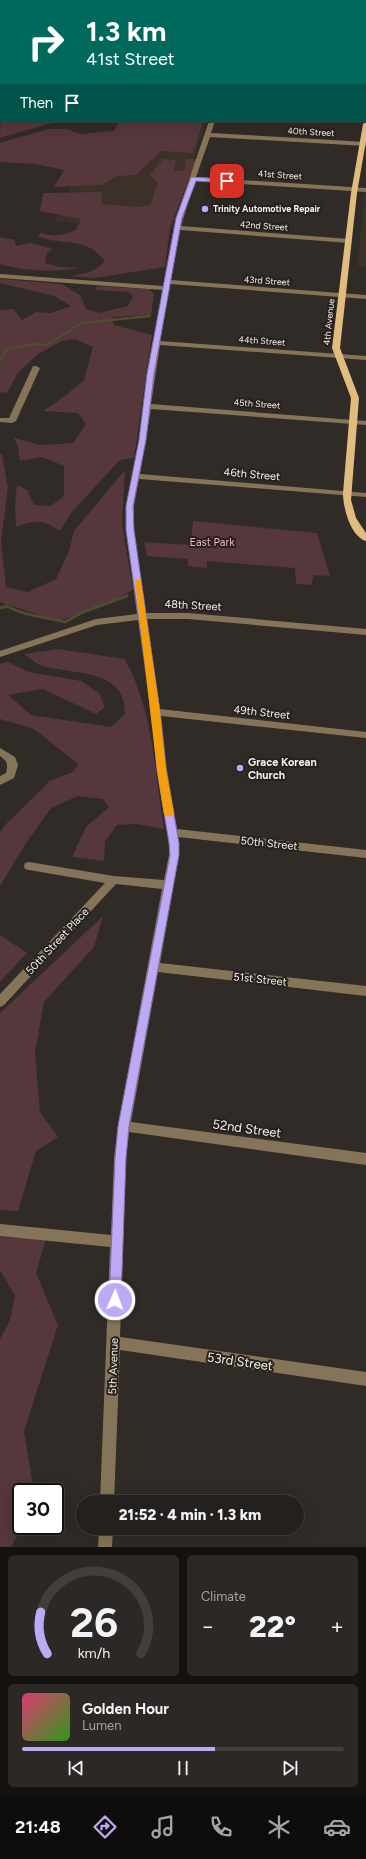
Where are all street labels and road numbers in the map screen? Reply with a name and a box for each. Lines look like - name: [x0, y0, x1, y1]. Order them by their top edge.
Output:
- street label: 40th Street: [287, 125, 335, 138]
- street label: 41st Street: [258, 167, 303, 182]
- street label: 42nd Street: [240, 218, 289, 233]
- street label: 43rd Street: [244, 273, 291, 288]
- street label: 4th Avenue: [321, 298, 336, 346]
- street label: 44th Street: [238, 333, 286, 348]
- street label: 45th Street: [233, 396, 281, 411]
- street label: 46th Street: [223, 466, 281, 483]
- street label: 48th Street: [164, 598, 222, 613]
- street label: 49th Street: [233, 703, 291, 722]
- street label: 50th Street: [240, 834, 298, 853]
- street label: 50th Street Place: [23, 905, 92, 977]
- street label: 51st Street: [233, 970, 287, 989]
- street label: 52nd Street: [212, 1116, 282, 1141]
- street label: 5th Avenue: [106, 1338, 121, 1395]
- street label: 53rd Street: [206, 1349, 274, 1374]

